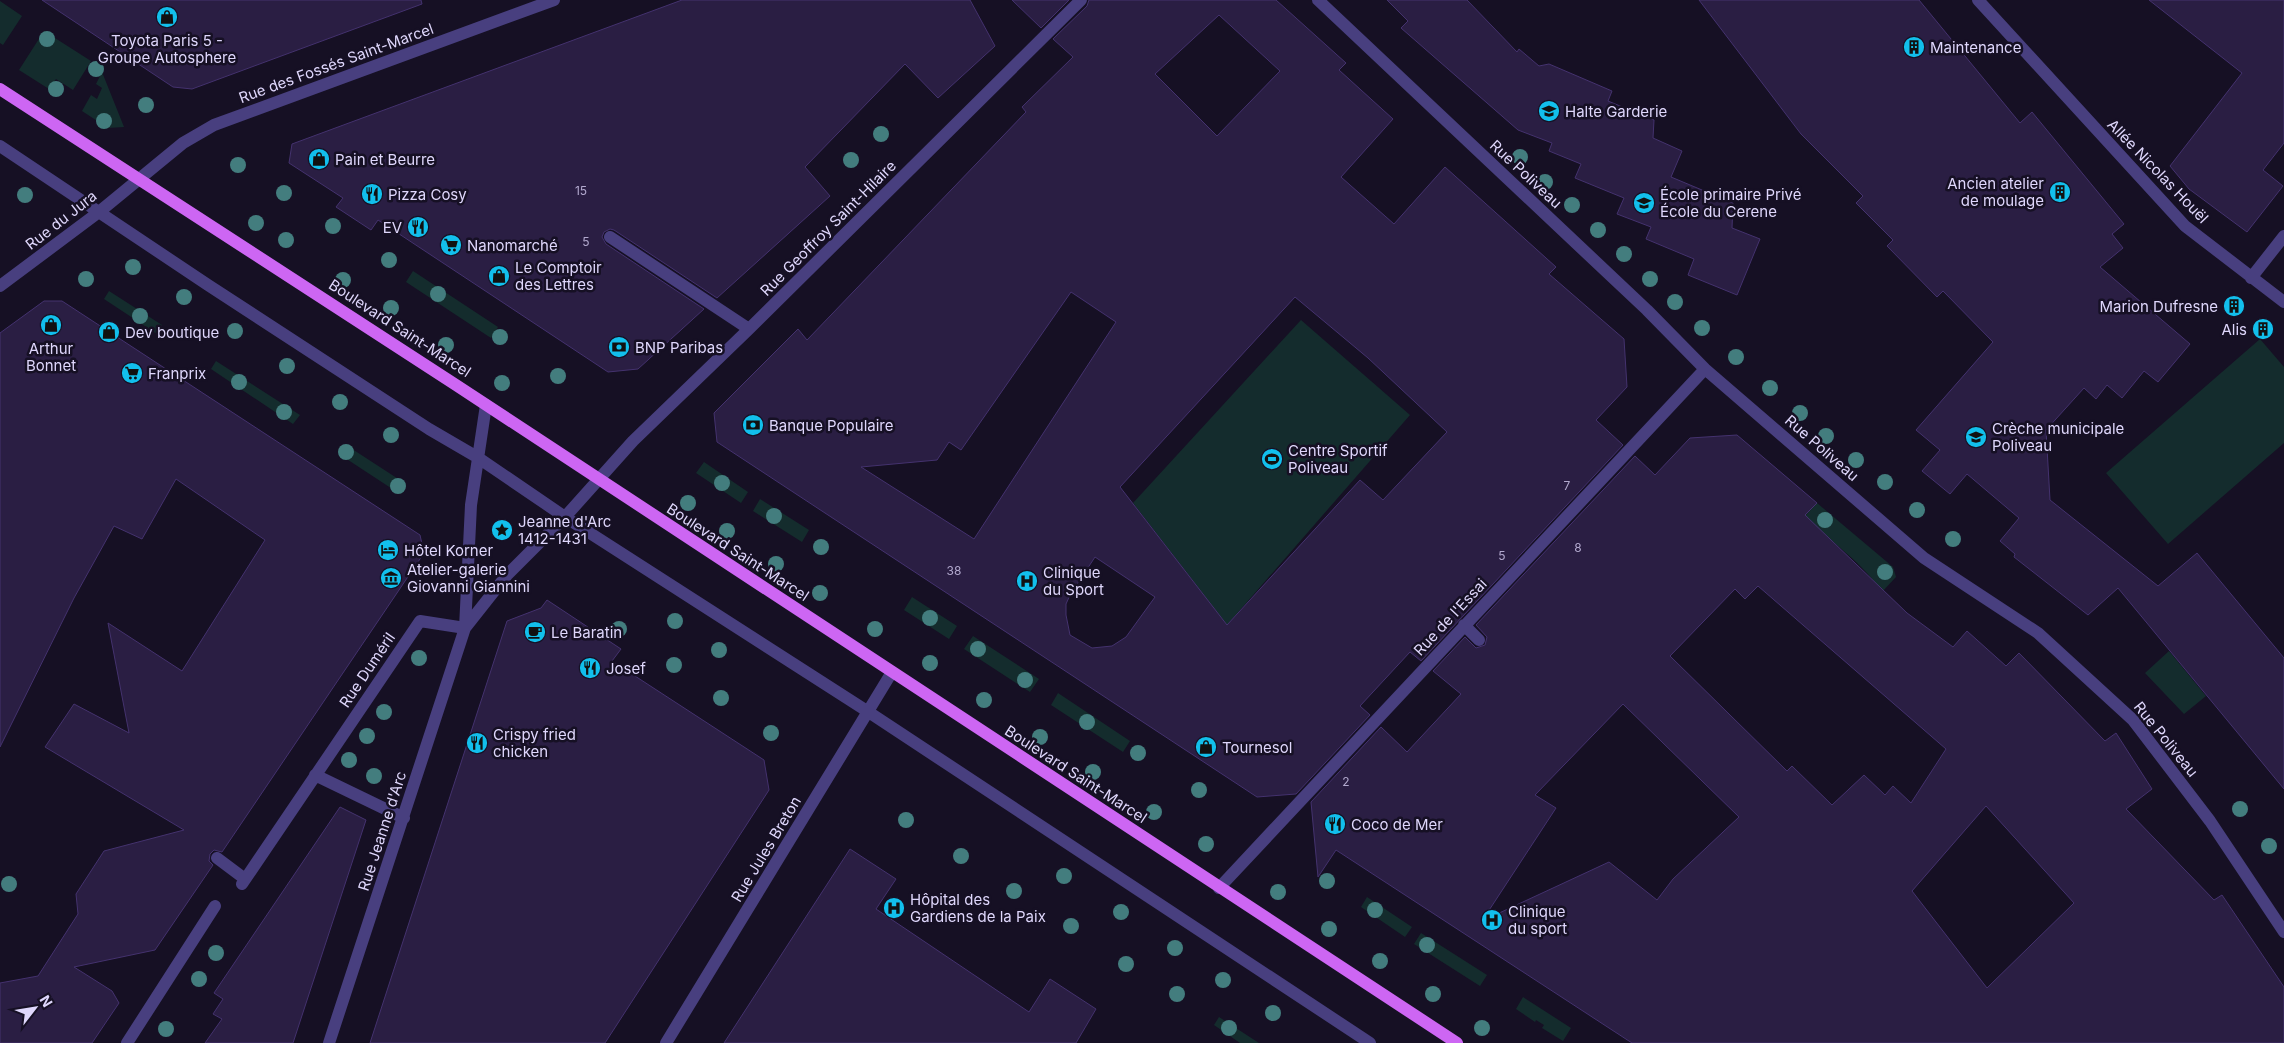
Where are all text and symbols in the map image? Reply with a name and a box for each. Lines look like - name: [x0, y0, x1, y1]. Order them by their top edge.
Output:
- shop icon: Toyota Paris 5 - Groupe Autosphere: [155, 5, 179, 29]
- street label: Rue des Fossés Saint-Marcel: [236, 19, 436, 107]
- place label: Toyota Paris 5 - Groupe Autosphere: [98, 31, 236, 67]
- building icon: Maintenance: [1902, 35, 1926, 59]
- place label: Maintenance: [1930, 38, 2021, 57]
- school or university icon: Halte Garderie: [1537, 99, 1561, 123]
- place label: Halte Garderie: [1565, 102, 1667, 121]
- street label: Allée Nicolas Houël: [2103, 115, 2213, 227]
- street label: Rue Poliveau: [1486, 136, 1566, 212]
- shop icon: Pain et Beurre: [307, 147, 331, 171]
- place label: Pain et Beurre: [335, 150, 435, 169]
- street label: Rue Geoffroy Saint-Hilaire: [756, 156, 900, 300]
- place label: Ancien atelier de moulage: [1947, 174, 2044, 210]
- building icon: Ancien atelier de moulage: [2048, 180, 2072, 204]
- restaurant icon: Pizza Cosy: [360, 182, 384, 206]
- house number: 15: [575, 183, 587, 198]
- place label: Pizza Cosy: [388, 185, 467, 204]
- place label: École primaire Privé École du Cerene: [1660, 185, 1801, 221]
- street label: Rue du Jura: [22, 186, 100, 254]
- school or university icon: École primaire Privé École du Cerene: [1632, 191, 1656, 215]
- restaurant icon: EV: [406, 215, 430, 239]
- place label: EV: [383, 218, 402, 237]
- supermarket icon: Nanomarché: [439, 233, 463, 257]
- house number: 5: [582, 234, 590, 249]
- place label: Nanomarché: [467, 236, 558, 255]
- place label: Le Comptoir des Lettres: [515, 258, 602, 294]
- shop icon: Le Comptoir des Lettres: [487, 264, 511, 288]
- street label: Boulevard Saint-Marcel: [325, 275, 475, 381]
- building icon: Marion Dufresne: [2222, 294, 2246, 318]
- place label: Marion Dufresne: [2100, 297, 2218, 316]
- shop icon: Arthur Bonnet: [39, 313, 63, 337]
- building icon: Alis: [2251, 317, 2275, 341]
- shop icon: Dev boutique: [97, 320, 121, 344]
- place label: Alis: [2221, 320, 2247, 339]
- place label: Dev boutique: [125, 323, 219, 342]
- bank icon: BNP Paribas: [607, 335, 631, 359]
- place label: BNP Paribas: [635, 338, 723, 357]
- place label: Arthur Bonnet: [26, 339, 76, 375]
- supermarket icon: Franprix: [120, 361, 144, 385]
- place label: Franprix: [148, 364, 206, 383]
- street label: Rue Poliveau: [1781, 411, 1863, 485]
- bank icon: Banque Populaire: [741, 413, 765, 437]
- place label: Banque Populaire: [769, 416, 894, 435]
- place label: Crèche municipale Poliveau: [1992, 419, 2124, 455]
- school or university icon: Crèche municipale Poliveau: [1964, 425, 1988, 449]
- place label: Centre Sportif Poliveau: [1288, 441, 1388, 477]
- sports icon: Centre Sportif Poliveau: [1260, 447, 1284, 471]
- house number: 7: [1564, 478, 1571, 493]
- street label: Boulevard Saint-Marcel: [663, 499, 813, 605]
- place label: Jeanne d'Arc 1412-1431: [518, 512, 611, 548]
- place icon: Jeanne d'Arc 1412-1431: [490, 518, 514, 542]
- hotel icon: Hôtel Korner: [376, 538, 400, 562]
- house number: 8: [1574, 540, 1582, 555]
- place label: Hôtel Korner: [404, 541, 493, 560]
- house number: 5: [1498, 548, 1506, 563]
- place label: Atelier-galerie Giovanni Giannini: [407, 560, 530, 596]
- house number: 38: [947, 563, 961, 578]
- place label: Clinique du Sport: [1043, 563, 1104, 599]
- museum icon: Atelier-galerie Giovanni Giannini: [379, 566, 403, 590]
- hospital icon: Clinique du Sport: [1015, 569, 1039, 593]
- street label: Rue de l'Essai: [1409, 574, 1491, 660]
- cafe icon: Le Baratin: [523, 620, 547, 644]
- place label: Le Baratin: [551, 623, 622, 642]
- street label: Rue Duméril: [335, 629, 399, 711]
- restaurant icon: Josef: [578, 656, 602, 680]
- place label: Josef: [606, 659, 646, 678]
- street label: Rue Poliveau: [2130, 697, 2202, 781]
- street label: Boulevard Saint-Marcel: [1001, 721, 1151, 827]
- place label: Crispy fried chicken: [493, 725, 576, 761]
- restaurant icon: Crispy fried chicken: [465, 731, 489, 755]
- shop icon: Tournesol: [1194, 735, 1218, 759]
- place label: Tournesol: [1222, 738, 1292, 757]
- street label: Rue Jeanne d'Arc: [354, 769, 410, 893]
- house number: 2: [1342, 774, 1350, 789]
- street label: Rue Jules Breton: [727, 793, 805, 905]
- restaurant icon: Coco de Mer: [1323, 812, 1347, 836]
- place label: Coco de Mer: [1351, 815, 1443, 834]
- place label: Hôpital des Gardiens de la Paix: [910, 890, 1046, 926]
- hospital icon: Hôpital des Gardiens de la Paix: [882, 896, 906, 920]
- place label: Clinique du sport: [1508, 902, 1567, 938]
- hospital icon: Clinique du sport: [1480, 908, 1504, 932]
- north arrow: [10, 983, 60, 1033]
- text: N: [37, 992, 57, 1010]

